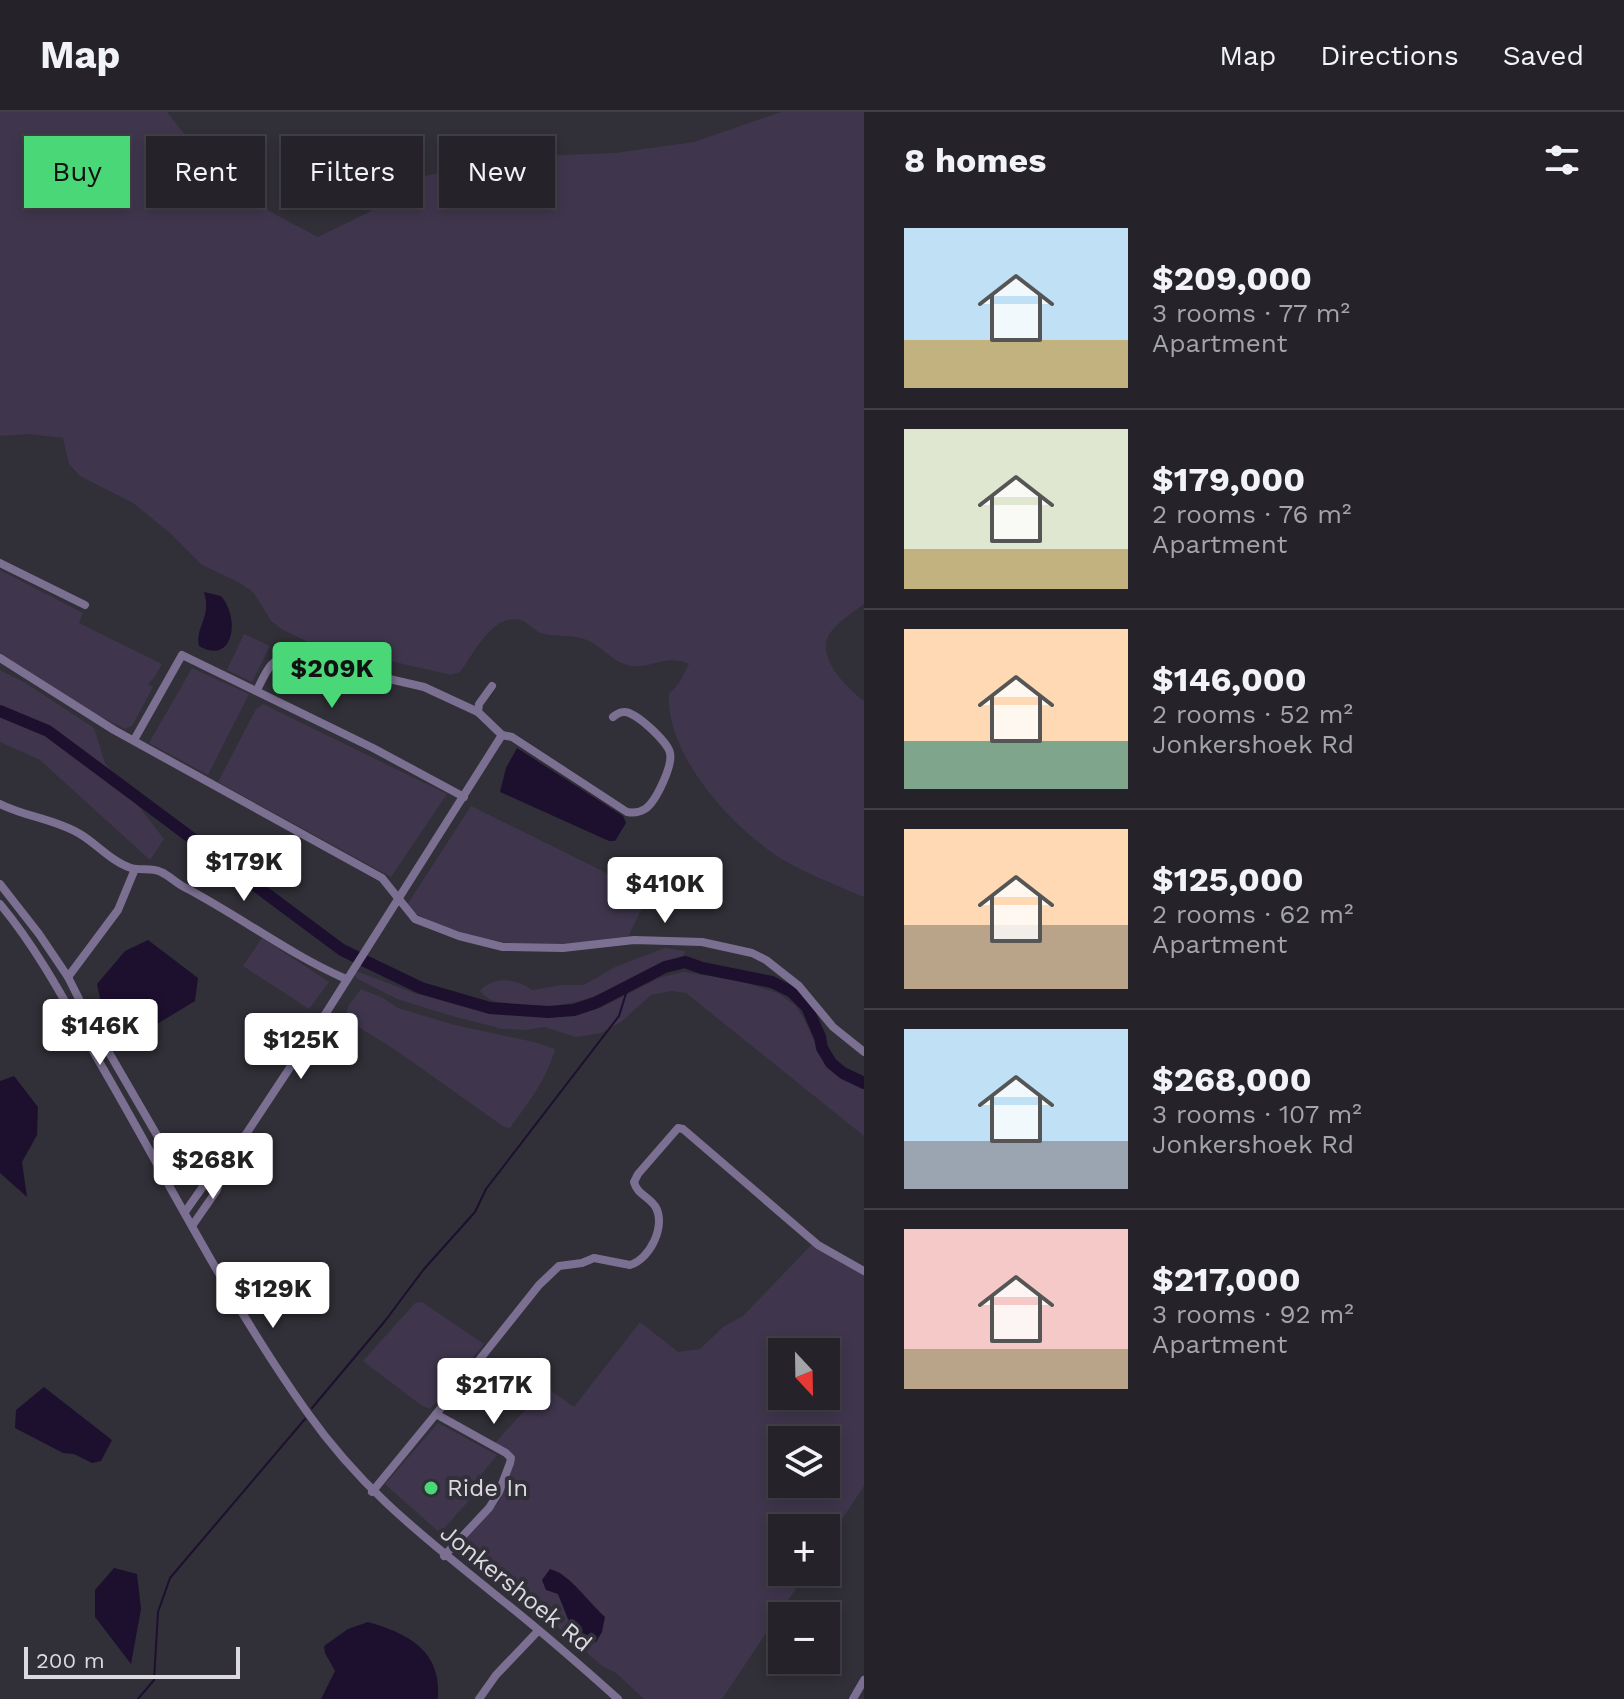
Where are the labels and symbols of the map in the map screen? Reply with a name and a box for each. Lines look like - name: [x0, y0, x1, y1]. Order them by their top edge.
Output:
- pin: $209K: [276, 642, 388, 710]
- pin: $179K: [188, 835, 300, 903]
- pin: $410K: [609, 857, 721, 925]
- pin: $146K: [44, 999, 156, 1067]
- pin: $125K: [245, 1013, 357, 1081]
- pin: $268K: [157, 1133, 269, 1201]
- pin: $129K: [217, 1262, 329, 1330]
- north arrow: [768, 1338, 840, 1410]
- pin: $217K: [438, 1358, 550, 1426]
- place label: Ride In: [447, 1474, 528, 1502]
- marker: Ride In: [422, 1479, 440, 1497]
- street label: Jonkershoek Rd: [435, 1518, 597, 1658]
- scale bar: [24, 1643, 240, 1679]

